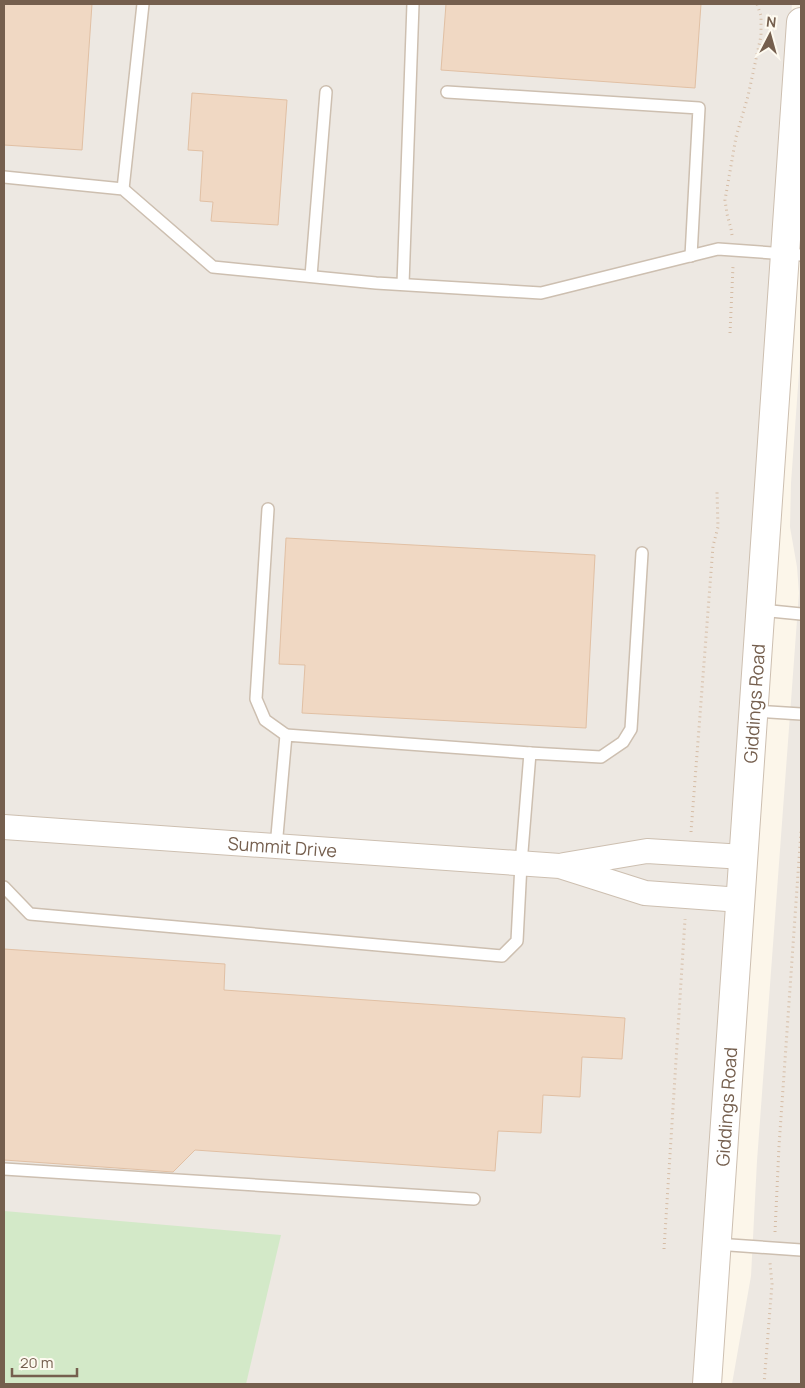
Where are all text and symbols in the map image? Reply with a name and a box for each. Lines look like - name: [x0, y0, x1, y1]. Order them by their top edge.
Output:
- north arrow: [745, 10, 795, 60]
- text: N: [765, 12, 777, 32]
- street label: Giddings Road: [738, 643, 770, 764]
- street label: Summit Drive: [227, 831, 338, 862]
- street label: Giddings Road: [710, 1046, 742, 1167]
- scale bar: [12, 1346, 78, 1378]
- text: 20 m: [20, 1352, 53, 1373]

